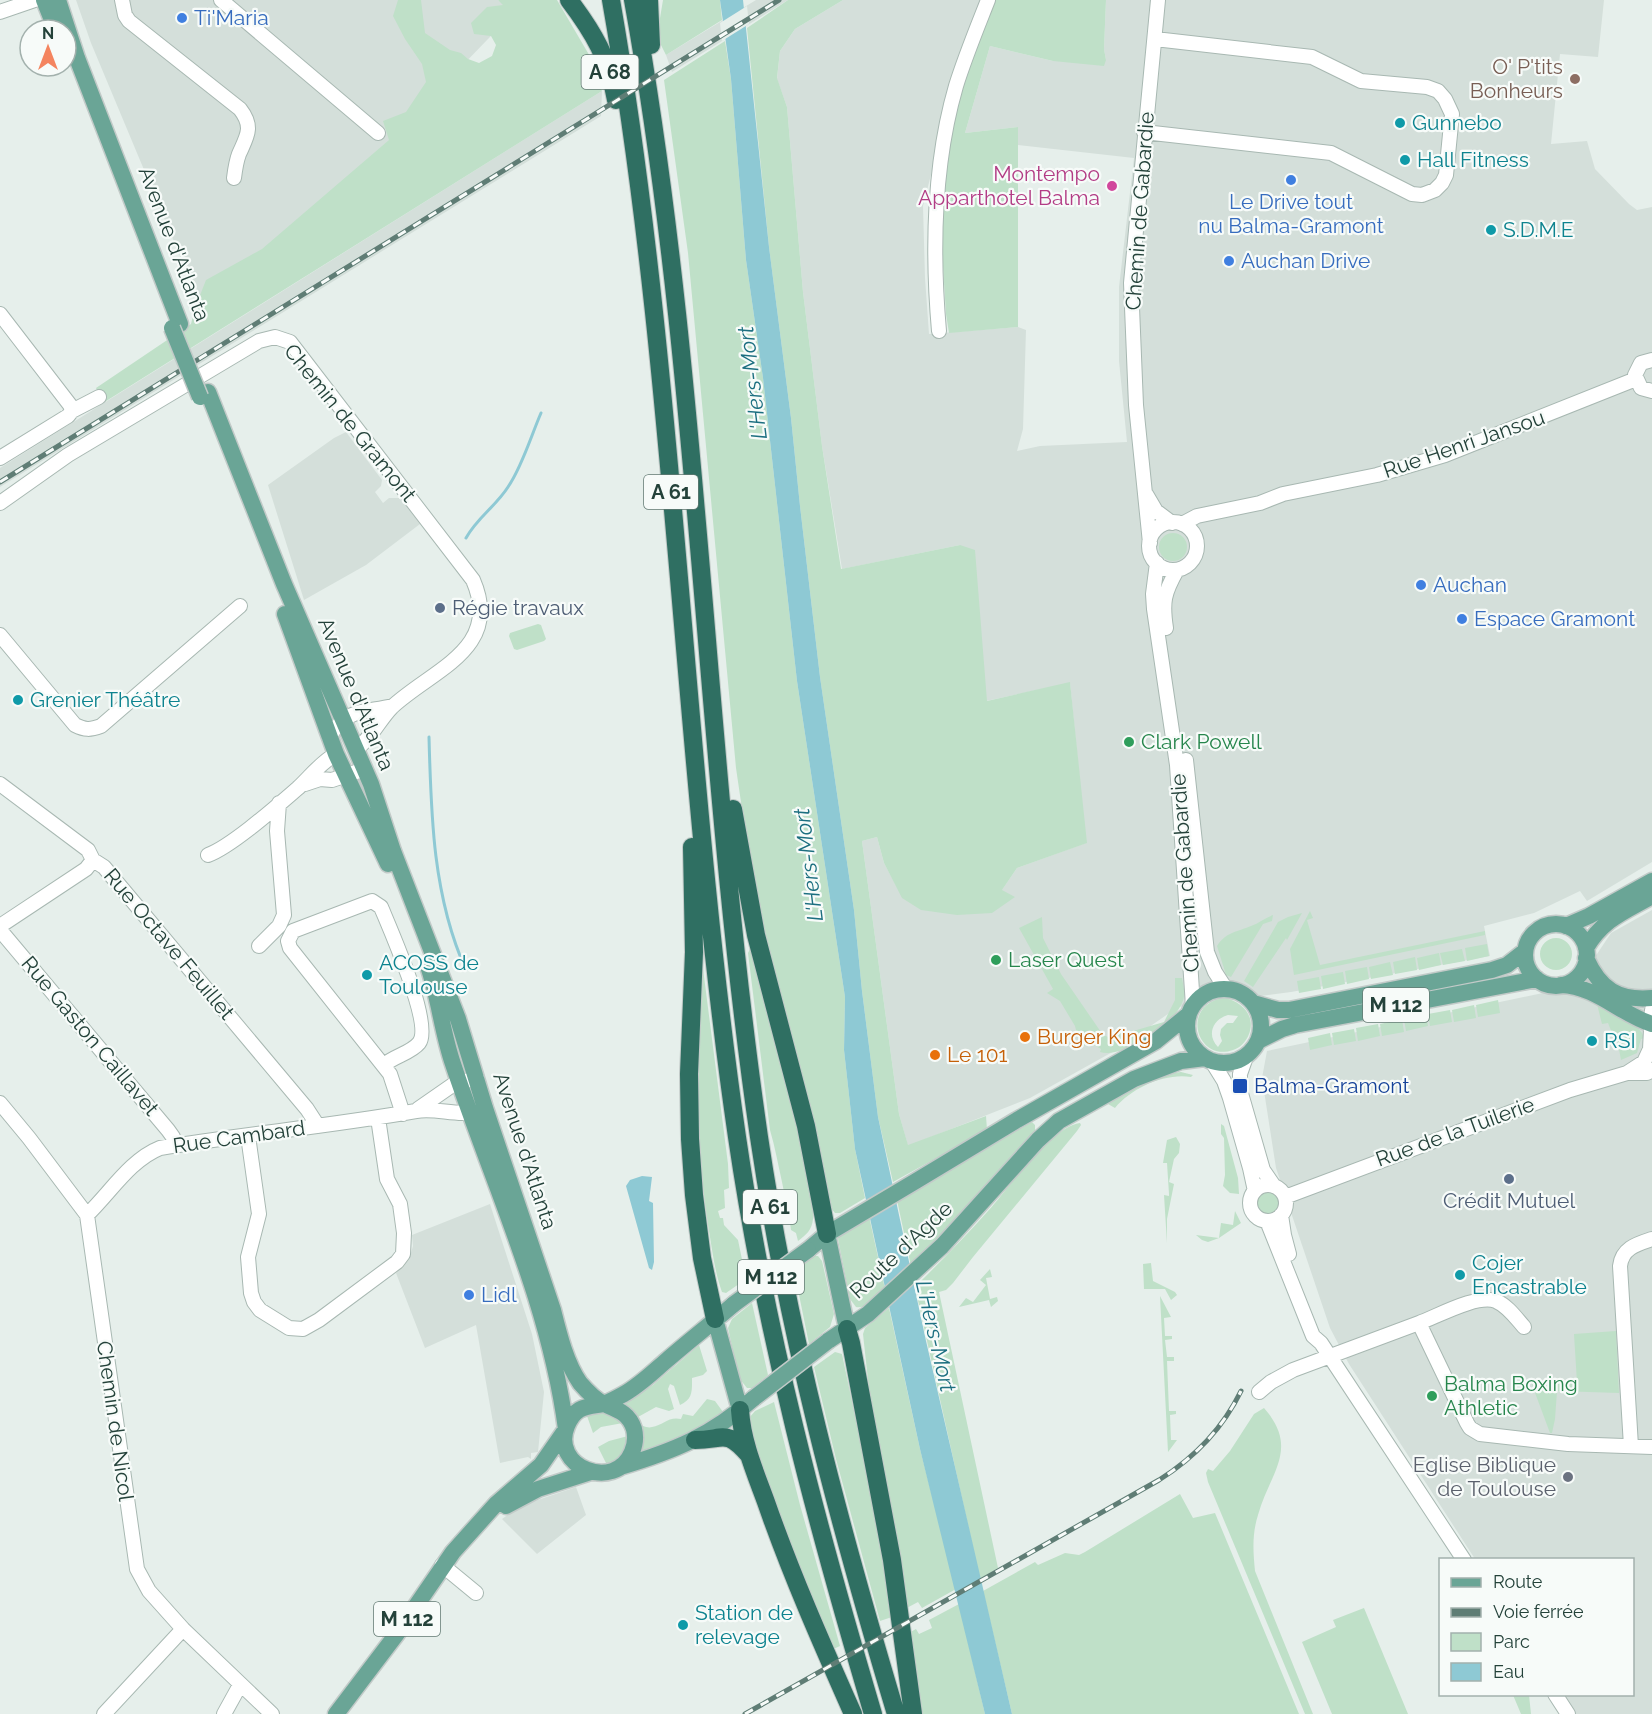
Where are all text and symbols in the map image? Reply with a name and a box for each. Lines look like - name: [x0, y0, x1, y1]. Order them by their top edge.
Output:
- place label: Ti'Maria: [194, 5, 269, 30]
- marker: Ti'Maria: [175, 11, 189, 25]
- north arrow: [18, 18, 78, 78]
- text: N: [42, 24, 54, 43]
- place label: O' P'tits Bonheurs: [1470, 54, 1563, 103]
- road number: A 68: [582, 55, 638, 89]
- marker: O' P'tits Bonheurs: [1568, 72, 1582, 86]
- place label: Gunnebo: [1412, 110, 1502, 135]
- street label: Chemin de Gabardie: [1120, 111, 1159, 311]
- marker: Gunnebo: [1393, 116, 1407, 130]
- place label: Hall Fitness: [1417, 147, 1529, 172]
- marker: Hall Fitness: [1398, 153, 1412, 167]
- place label: Montempo Apparthotel Balma: [918, 161, 1100, 210]
- street label: Avenue d'Atlanta: [134, 163, 215, 325]
- marker: Le Drive tout nu Balma-Gramont: [1284, 173, 1298, 187]
- marker: Montempo Apparthotel Balma: [1105, 179, 1119, 193]
- place label: Le Drive tout nu Balma-Gramont: [1198, 189, 1384, 238]
- place label: S.D.M.E: [1503, 217, 1574, 242]
- marker: S.D.M.E: [1484, 223, 1498, 237]
- place label: Auchan Drive: [1241, 248, 1370, 273]
- marker: Auchan Drive: [1222, 254, 1236, 268]
- water label: L'Hers-Mort: [732, 324, 772, 441]
- street label: Chemin de Gramont: [279, 339, 422, 507]
- street label: Rue Henri Jansou: [1380, 404, 1548, 483]
- road number: A 61: [644, 475, 698, 509]
- place label: Auchan: [1433, 572, 1507, 597]
- marker: Auchan: [1414, 578, 1428, 592]
- place label: Régie travaux: [452, 595, 584, 620]
- marker: Régie travaux: [433, 601, 447, 615]
- place label: Espace Gramont: [1474, 606, 1635, 631]
- marker: Espace Gramont: [1455, 612, 1469, 626]
- street label: Avenue d'Atlanta: [313, 614, 400, 774]
- place label: Grenier Théâtre: [30, 687, 180, 712]
- marker: Grenier Théâtre: [11, 693, 25, 707]
- place label: Clark Powell: [1141, 729, 1262, 754]
- marker: Clark Powell: [1122, 735, 1136, 749]
- street label: Chemin de Gabardie: [1165, 773, 1204, 973]
- water label: L'Hers-Mort: [788, 806, 828, 923]
- street label: Rue Octave Feuillet: [99, 863, 240, 1024]
- place label: Laser Quest: [1008, 947, 1124, 972]
- place label: ACOSS de Toulouse: [379, 950, 479, 999]
- street label: Rue Gaston Caillavet: [16, 951, 164, 1120]
- marker: Laser Quest: [989, 953, 1003, 967]
- marker: ACOSS de Toulouse: [360, 968, 374, 982]
- road number: M 112: [1363, 988, 1429, 1022]
- place label: Burger King: [1037, 1024, 1151, 1049]
- place label: RSI: [1604, 1028, 1636, 1053]
- marker: Burger King: [1018, 1030, 1032, 1044]
- marker: RSI: [1585, 1034, 1599, 1048]
- place label: Le 101: [947, 1042, 1008, 1067]
- marker: Le 101: [928, 1048, 942, 1062]
- street label: Avenue d'Atlanta: [488, 1069, 563, 1232]
- place label: Balma-Gramont: [1254, 1073, 1410, 1098]
- marker: Balma-Gramont: [1231, 1077, 1249, 1095]
- street label: Rue de la Tuilerie: [1372, 1091, 1537, 1172]
- street label: Rue Cambard: [171, 1115, 307, 1158]
- marker: Crédit Mutuel: [1502, 1172, 1516, 1186]
- place label: Crédit Mutuel: [1443, 1188, 1575, 1213]
- road number: A 61: [743, 1190, 797, 1224]
- street label: Route d'Agde: [844, 1196, 957, 1303]
- place label: Cojer Encastrable: [1472, 1250, 1587, 1299]
- road number: M 112: [738, 1260, 804, 1294]
- marker: Cojer Encastrable: [1453, 1268, 1467, 1282]
- water label: L'Hers-Mort: [911, 1278, 962, 1395]
- place label: Lidl: [481, 1282, 517, 1307]
- marker: Lidl: [462, 1288, 476, 1302]
- street label: Chemin de Nicol: [92, 1339, 139, 1503]
- place label: Balma Boxing Athletic: [1444, 1371, 1578, 1420]
- marker: Balma Boxing Athletic: [1425, 1389, 1439, 1403]
- place label: Eglise Biblique de Toulouse: [1413, 1452, 1556, 1501]
- marker: Eglise Biblique de Toulouse: [1561, 1470, 1575, 1484]
- legend: [1439, 1558, 1634, 1696]
- text: Route: [1493, 1571, 1543, 1592]
- place label: Station de relevage: [695, 1600, 793, 1649]
- text: Voie ferrée: [1493, 1601, 1584, 1622]
- road number: M 112: [374, 1602, 440, 1636]
- marker: Station de relevage: [676, 1618, 690, 1632]
- text: Parc: [1493, 1631, 1530, 1652]
- text: Eau: [1493, 1661, 1524, 1682]

